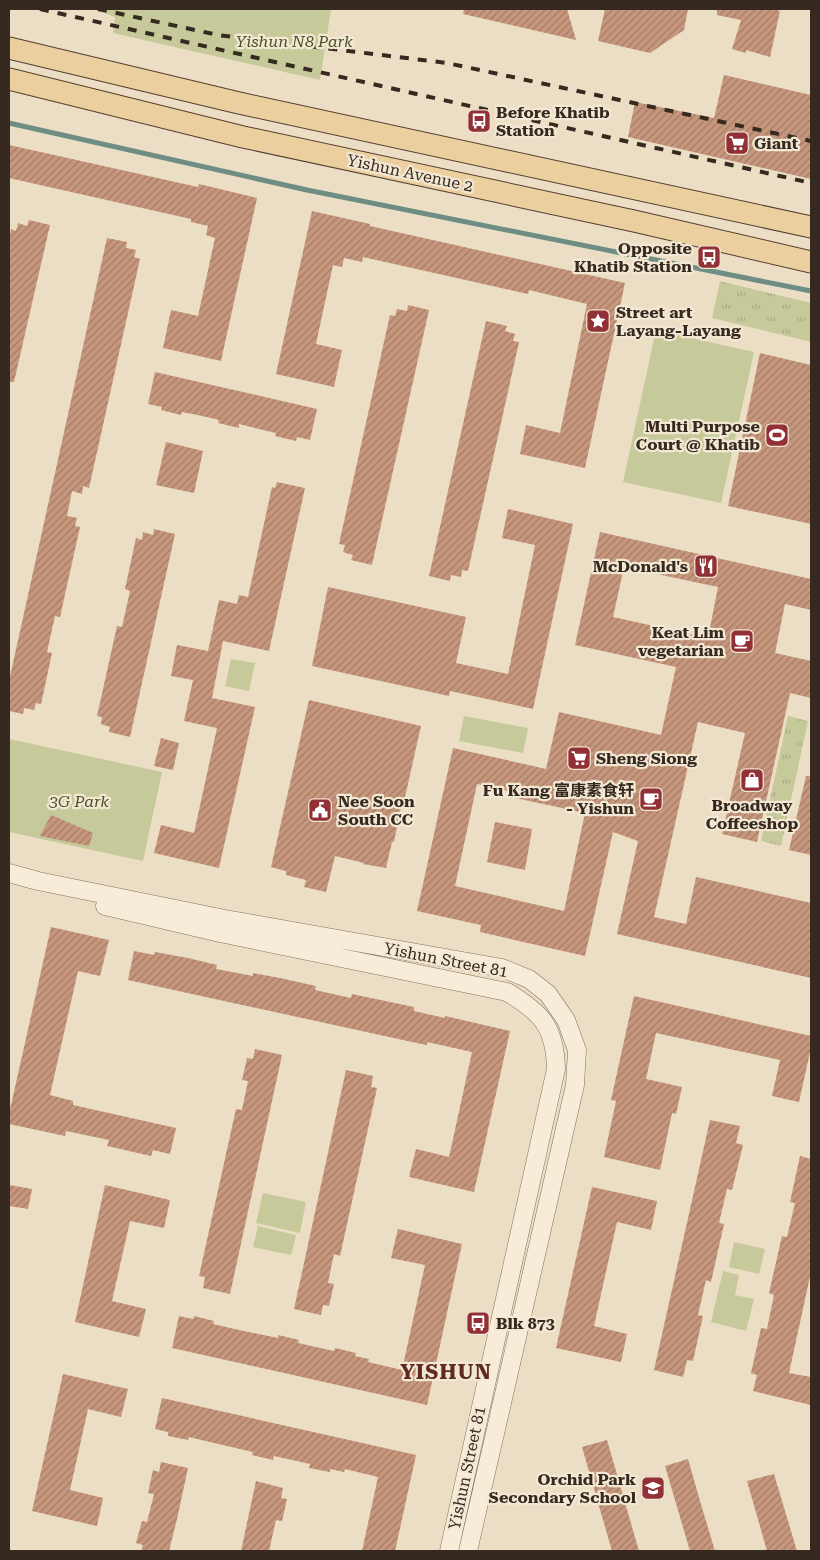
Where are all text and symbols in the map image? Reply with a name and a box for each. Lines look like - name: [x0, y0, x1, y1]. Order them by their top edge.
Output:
- park label: Yishun N8 Park: [235, 32, 353, 51]
- place label: Before Khatib Station: [496, 103, 610, 140]
- bus stop icon: Before Khatib Station: [466, 108, 492, 134]
- supermarket icon: Giant: [724, 130, 750, 156]
- place label: Giant: [754, 134, 799, 153]
- street label: Yishun Avenue 2: [345, 150, 475, 196]
- place label: Opposite Khatib Station: [574, 239, 692, 276]
- bus stop icon: Opposite Khatib Station: [696, 244, 722, 270]
- place label: Street art Layang-Layang: [616, 303, 741, 340]
- place icon: Street art Layang-Layang: [585, 308, 611, 334]
- place label: Multi Purpose Court @ Khatib: [636, 417, 760, 454]
- sports icon: Multi Purpose Court @ Khatib: [764, 422, 790, 448]
- restaurant icon: McDonald's: [693, 553, 719, 579]
- place label: McDonald's: [593, 557, 688, 576]
- place label: Keat Lim vegetarian: [638, 623, 725, 660]
- cafe icon: Keat Lim vegetarian: [729, 628, 755, 654]
- supermarket icon: Sheng Siong: [566, 745, 592, 771]
- place label: Sheng Siong: [596, 749, 697, 768]
- shop icon: Broadway Coffeeshop: [739, 767, 765, 793]
- place label: Fu Kang 富康素食轩 - Yishun: [483, 781, 634, 818]
- cafe icon: Fu Kang 富康素食轩 - Yishun: [638, 786, 664, 812]
- park label: 3G Park: [48, 792, 109, 811]
- place label: Nee Soon South CC: [338, 792, 415, 829]
- place label: Broadway Coffeeshop: [706, 796, 799, 833]
- public building icon: Nee Soon South CC: [307, 797, 333, 823]
- street label: Yishun Street 81: [382, 939, 510, 981]
- bus stop icon: Blk 873: [465, 1310, 491, 1336]
- place label: Blk 873: [496, 1314, 555, 1333]
- district label: YISHUN: [400, 1360, 492, 1384]
- street label: Yishun Street 81: [445, 1404, 489, 1532]
- place label: Orchid Park Secondary School: [489, 1470, 637, 1507]
- school or university icon: Orchid Park Secondary School: [640, 1475, 666, 1501]

